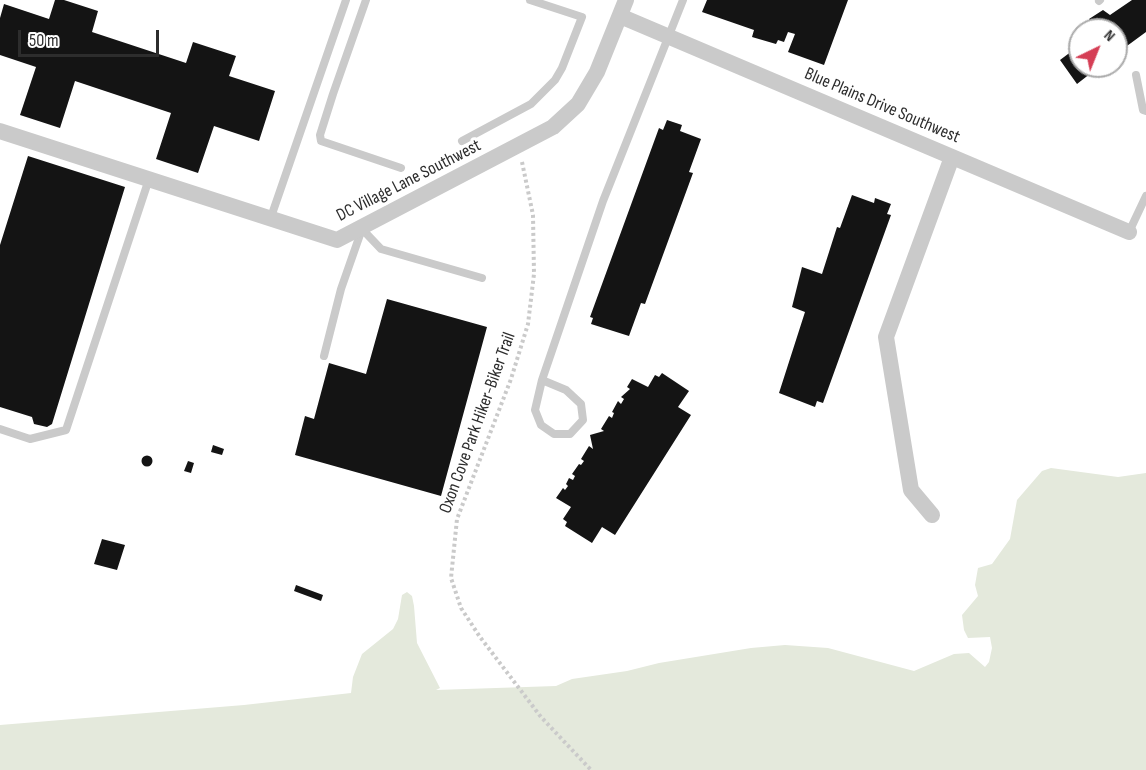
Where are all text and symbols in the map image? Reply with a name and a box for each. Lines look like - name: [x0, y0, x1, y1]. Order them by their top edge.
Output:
- scale bar: [21, 18, 162, 56]
- north arrow: [1068, 18, 1128, 78]
- text: N: [1100, 26, 1119, 46]
- text: 50 m: [29, 30, 59, 51]
- street label: Blue Plains Drive Southwest: [801, 64, 963, 148]
- street label: DC Village Lane Southwest: [333, 135, 485, 227]
- street label: Oxon Cove Park Hiker-Biker Trail: [435, 330, 521, 516]

